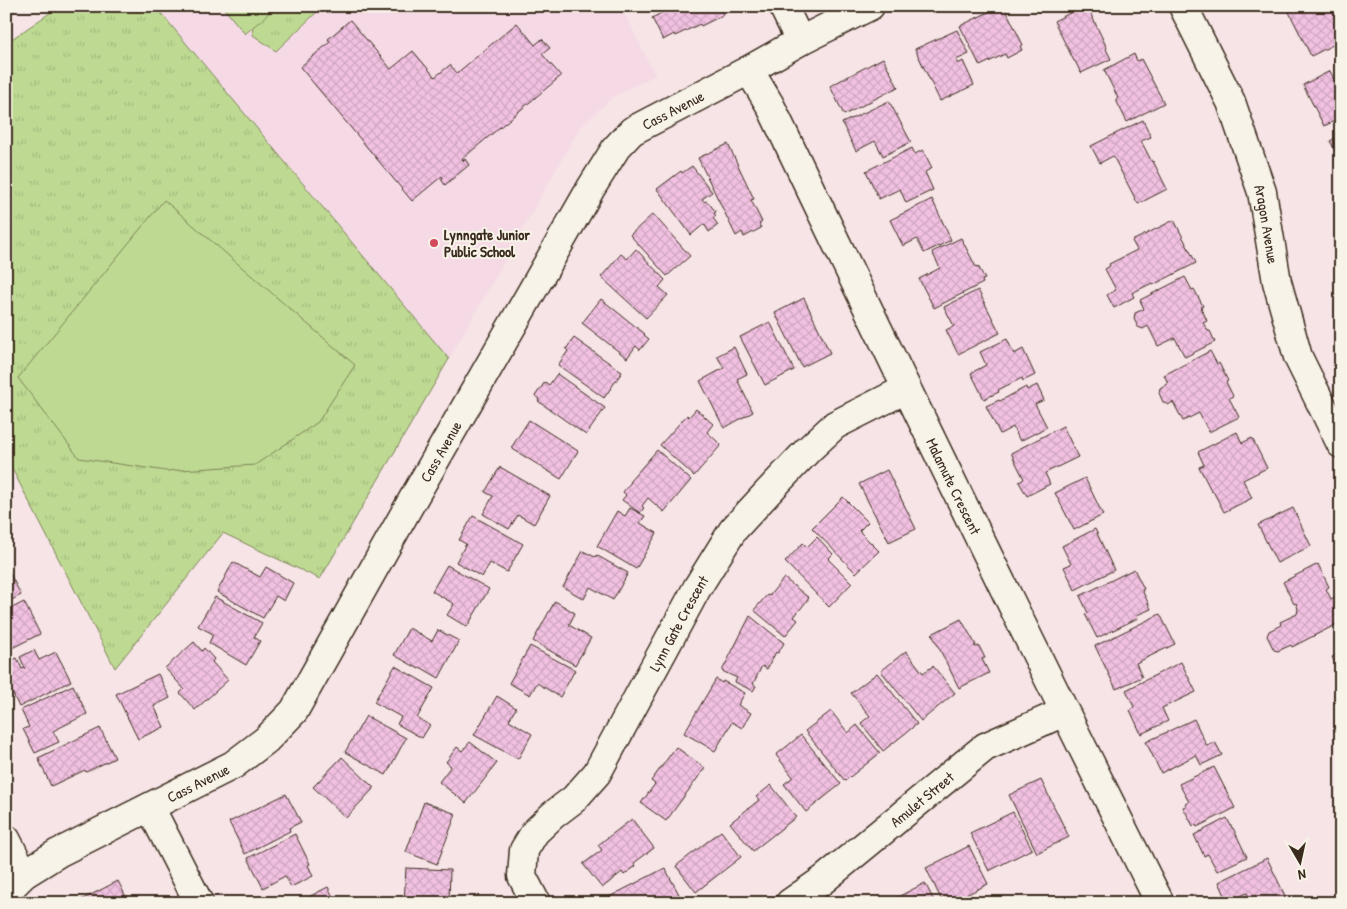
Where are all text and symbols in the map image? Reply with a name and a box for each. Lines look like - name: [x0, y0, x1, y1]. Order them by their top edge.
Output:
- street label: Cass Avenue: [638, 85, 707, 135]
- street label: Aragon Avenue: [1250, 181, 1284, 265]
- place label: Lynngate Junior Public School: [444, 224, 530, 262]
- marker: Lynngate Junior Public School: [428, 237, 440, 249]
- street label: Cass Avenue: [414, 417, 466, 486]
- street label: Malamute Crescent: [922, 434, 987, 539]
- street label: Lynn Gate Crescent: [644, 570, 713, 675]
- street label: Cass Avenue: [163, 758, 233, 807]
- street label: Amulet Street: [885, 766, 959, 832]
- north arrow: [1274, 836, 1324, 886]
- text: N: [1296, 865, 1307, 885]

